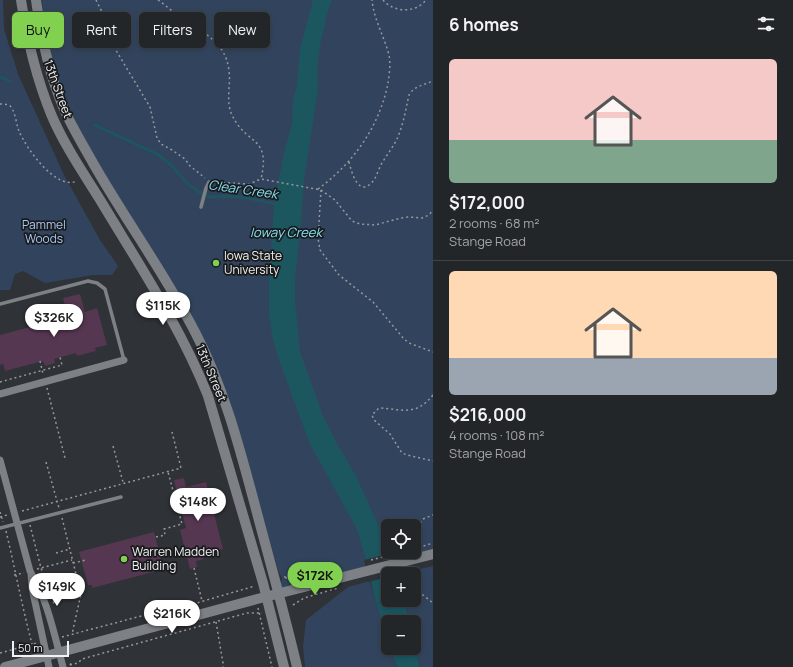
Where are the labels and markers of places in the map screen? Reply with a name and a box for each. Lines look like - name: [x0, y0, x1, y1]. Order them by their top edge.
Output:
- place label: Iowa State University: [224, 247, 282, 278]
- marker: Iowa State University: [211, 258, 221, 268]
- pin: $115K: [135, 292, 191, 326]
- pin: $326K: [26, 304, 82, 338]
- pin: $148K: [170, 488, 226, 522]
- place label: Warren Madden Building: [132, 543, 219, 574]
- marker: Warren Madden Building: [119, 554, 129, 564]
- pin: $172K: [287, 562, 343, 596]
- pin: $149K: [29, 573, 85, 607]
- pin: $216K: [144, 600, 200, 634]

